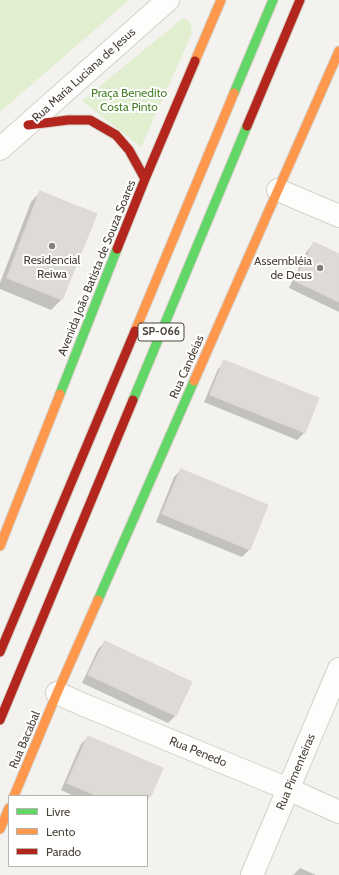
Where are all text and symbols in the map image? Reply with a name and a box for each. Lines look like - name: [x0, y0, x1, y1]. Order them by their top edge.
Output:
- street label: Rua Maria Luciana de Jesus: [29, 25, 139, 125]
- park label: Praça Benedito Costa Pinto: [91, 86, 167, 114]
- street label: Avenida João Batista de Souza Soares: [55, 178, 139, 358]
- marker: Residencial Reiwa: [47, 241, 57, 251]
- place label: Residencial Reiwa: [24, 253, 80, 281]
- place label: Assembléia de Deus: [254, 254, 312, 282]
- marker: Assembléia de Deus: [315, 263, 325, 273]
- road number: SP-066: [138, 323, 184, 341]
- street label: Rua Candeias: [167, 333, 207, 401]
- street label: Rua Bacabal: [6, 709, 44, 771]
- street label: Rua Pimenteiras: [273, 732, 319, 812]
- street label: Rua Penedo: [167, 734, 229, 770]
- legend: [8, 795, 148, 867]
- text: Livre: [46, 804, 70, 819]
- text: Lento: [46, 824, 75, 839]
- text: Parado: [46, 844, 81, 859]

